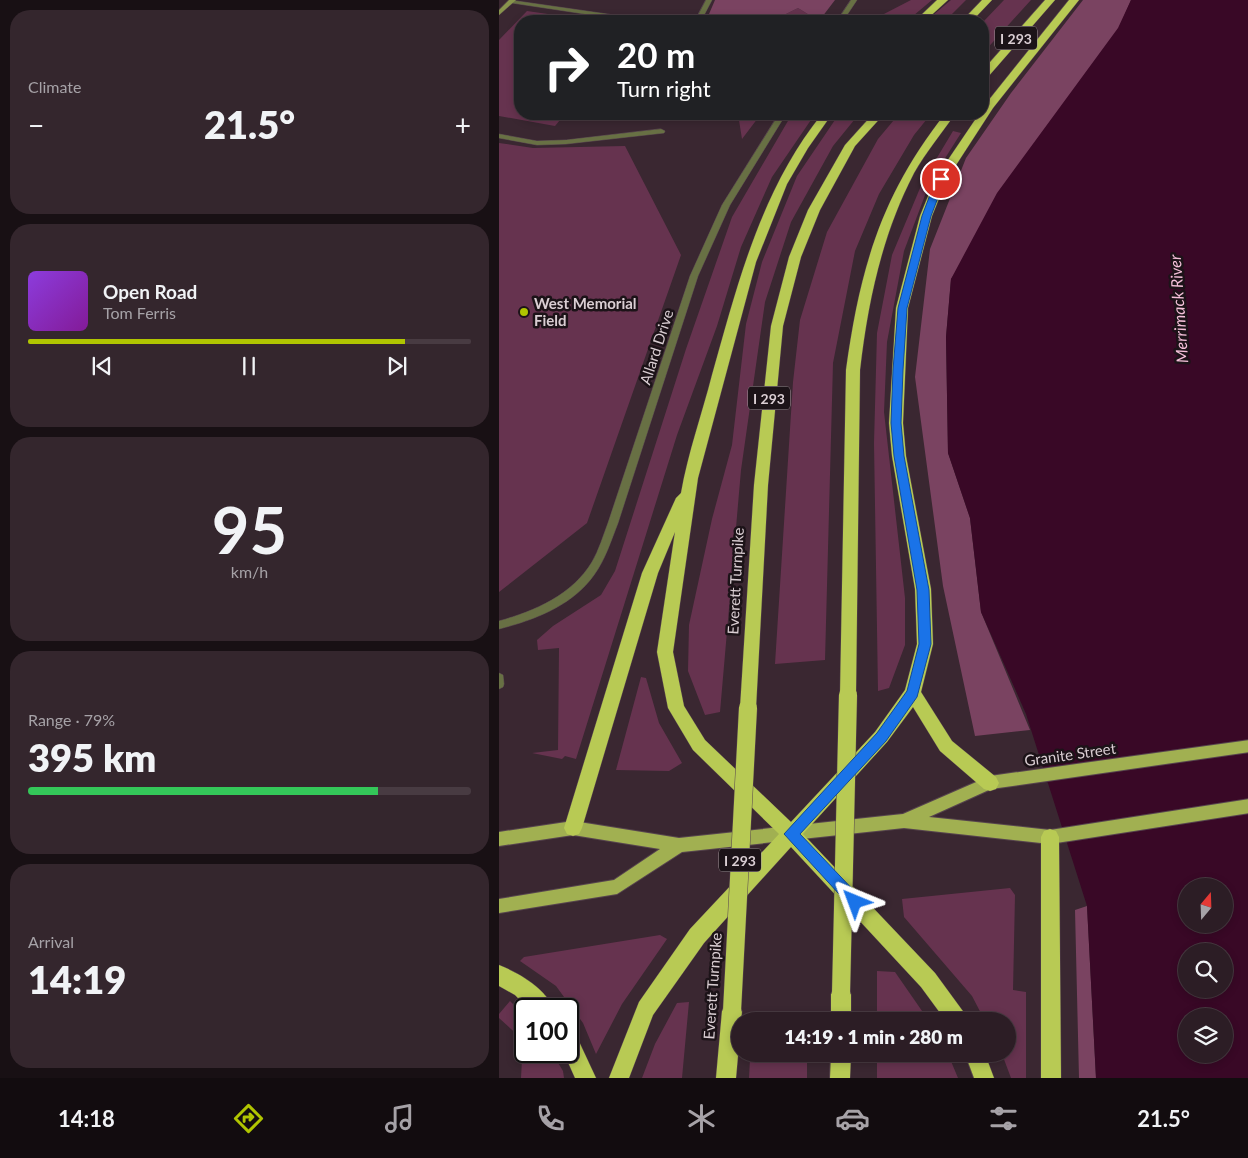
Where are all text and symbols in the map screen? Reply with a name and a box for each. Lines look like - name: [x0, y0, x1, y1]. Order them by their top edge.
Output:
- road number: I 293: [995, 26, 1037, 49]
- text: 20 m: [617, 33, 695, 75]
- icon: right: [534, 35, 599, 100]
- text: Turn right: [617, 75, 711, 102]
- text: Climate: [28, 77, 81, 96]
- text: 21.5°: [204, 101, 295, 147]
- text: −: [28, 108, 44, 142]
- text: +: [455, 108, 471, 142]
- pin: [920, 158, 962, 200]
- icon: arrive: [927, 165, 955, 193]
- water label: Merrimack River: [1165, 254, 1191, 364]
- text: Open Road: [103, 280, 197, 303]
- place label: West Memorial Field: [534, 294, 637, 329]
- text: Tom Ferris: [103, 303, 176, 322]
- marker: West Memorial Field: [518, 306, 530, 318]
- street label: Allard Drive: [635, 307, 677, 387]
- icon: previous: [88, 352, 116, 380]
- icon: pause: [235, 352, 263, 380]
- icon: next: [383, 352, 411, 380]
- road number: I 293: [748, 386, 790, 409]
- text: 95: [212, 490, 287, 568]
- street label: Everett Turnpike: [723, 527, 747, 635]
- text: km/h: [231, 562, 268, 581]
- text: Range · 79%: [28, 710, 115, 729]
- text: 395 km: [28, 734, 156, 780]
- street label: Granite Street: [1023, 739, 1118, 769]
- road number: I 293: [719, 848, 761, 872]
- position arrow: [828, 875, 880, 927]
- north arrow: [1178, 878, 1233, 932]
- map controls: [1178, 878, 1233, 1063]
- text: Arrival: [28, 932, 74, 951]
- street label: Everett Turnpike: [699, 932, 725, 1040]
- button: search: [1178, 943, 1233, 998]
- text: 14:19: [28, 956, 126, 1002]
- speed limit sign: 100: [514, 998, 579, 1063]
- button: layers: [1178, 1008, 1233, 1063]
- text: 14:19 · 1 min · 280 m: [784, 1025, 963, 1048]
- icon: directions: [231, 1101, 266, 1136]
- icon: music: [382, 1101, 417, 1136]
- icon: phone: [533, 1101, 568, 1136]
- icon: climate: [684, 1101, 719, 1136]
- icon: car: [835, 1101, 870, 1136]
- icon: filters: [986, 1101, 1021, 1136]
- text: 14:18: [58, 1105, 115, 1132]
- text: 21.5°: [1137, 1105, 1190, 1132]

